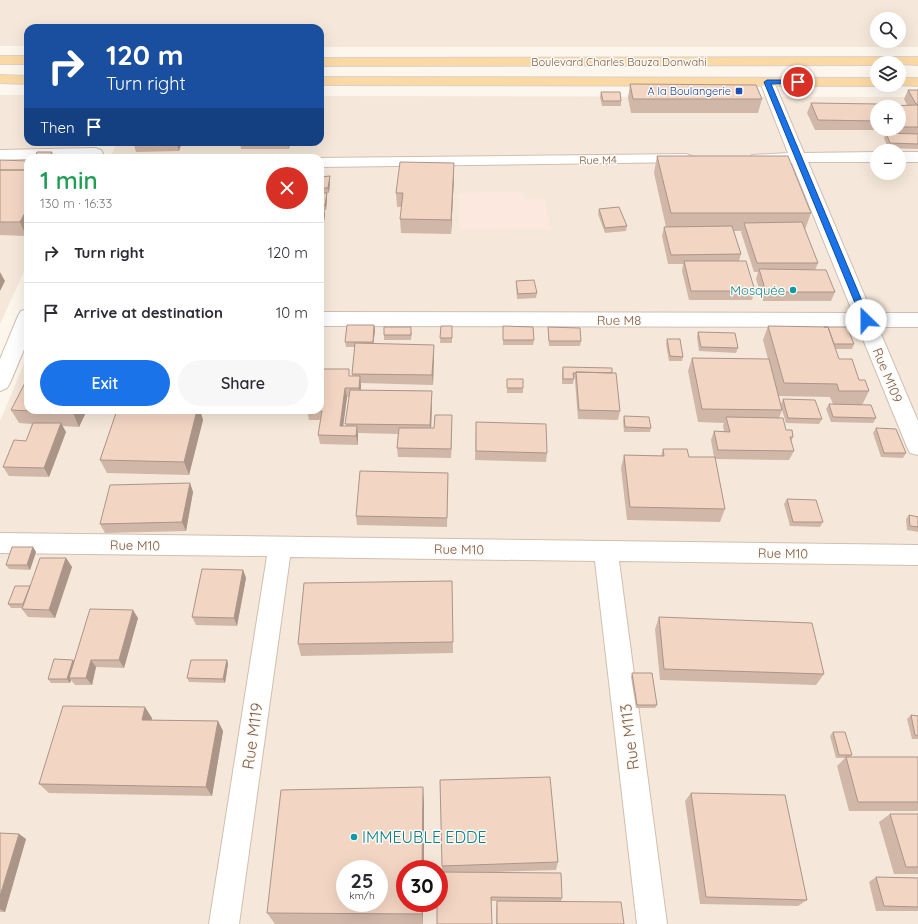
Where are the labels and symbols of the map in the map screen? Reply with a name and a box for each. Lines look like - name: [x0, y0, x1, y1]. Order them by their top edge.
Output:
- street label: Boulevard Charles Bauza Donwahi: [531, 55, 707, 69]
- pin: [781, 65, 815, 99]
- place label: A la Boulangerie: [647, 84, 731, 98]
- marker: A la Boulangerie: [734, 86, 744, 96]
- street label: Rue M4: [579, 153, 617, 167]
- place label: Mosquée: [730, 282, 785, 298]
- marker: Mosquée: [788, 285, 798, 295]
- position arrow: [845, 299, 887, 341]
- street label: Rue M8: [597, 312, 641, 328]
- street label: Rue M109: [870, 345, 906, 405]
- street label: Rue M10: [110, 537, 160, 553]
- street label: Rue M10: [434, 541, 484, 557]
- street label: Rue M10: [758, 545, 808, 561]
- street label: Rue M119: [237, 701, 267, 771]
- street label: Rue M113: [615, 703, 643, 771]
- place label: IMMEUBLE EDDE: [362, 827, 487, 847]
- marker: IMMEUBLE EDDE: [349, 832, 359, 842]
- speed limit sign: 30: [396, 860, 448, 912]

